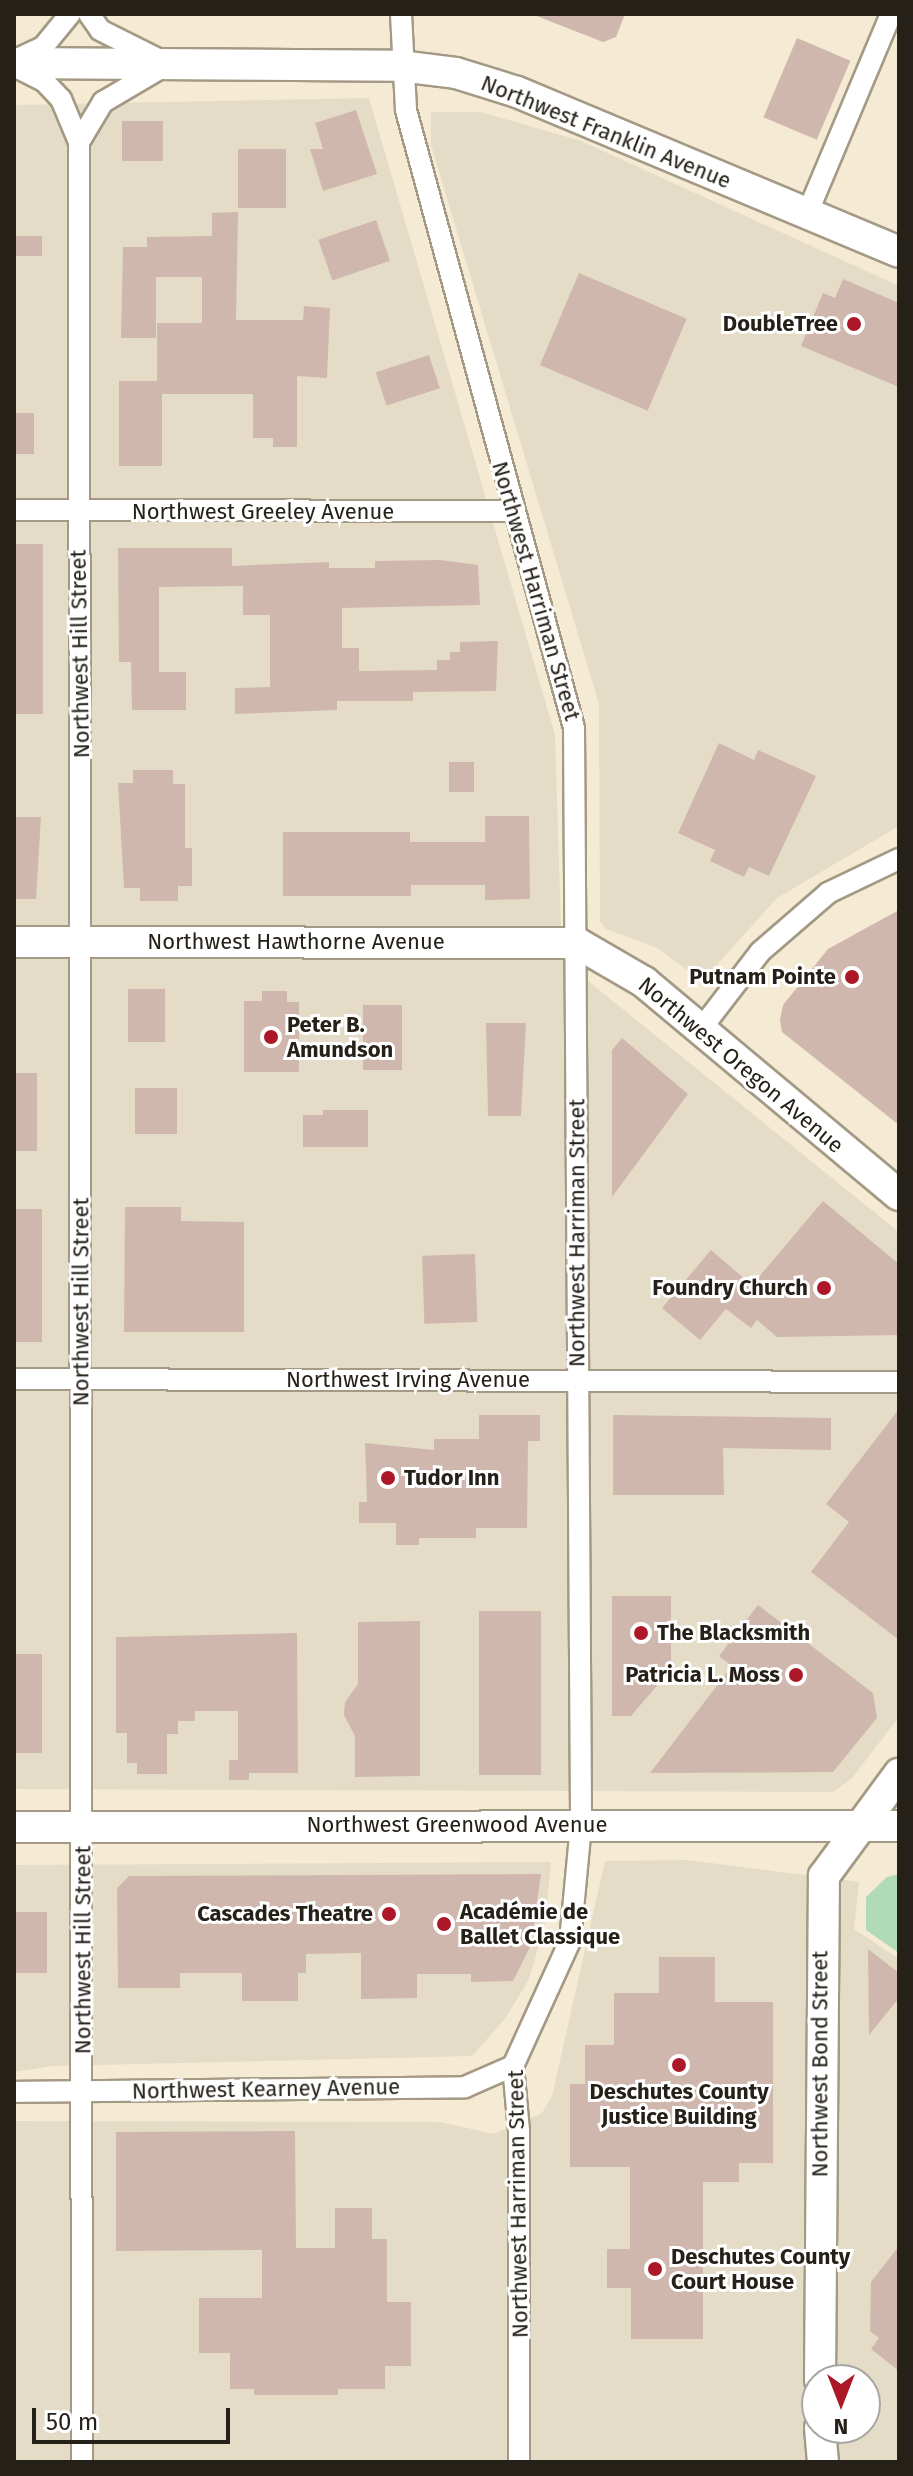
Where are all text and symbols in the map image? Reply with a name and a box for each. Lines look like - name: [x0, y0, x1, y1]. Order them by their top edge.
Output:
- street label: Northwest Franklin Avenue: [477, 70, 735, 194]
- place label: DoubleTree: [723, 311, 838, 337]
- marker: DoubleTree: [845, 315, 863, 333]
- street label: Northwest Harriman Street: [486, 458, 586, 724]
- street label: Northwest Greeley Avenue: [132, 499, 394, 525]
- street label: Northwest Hill Street: [65, 549, 95, 759]
- street label: Northwest Hawthorne Avenue: [147, 929, 445, 955]
- place label: Putnam Pointe: [689, 964, 836, 990]
- marker: Putnam Pointe: [843, 968, 861, 986]
- street label: Northwest Oregon Avenue: [633, 971, 849, 1159]
- place label: Peter B. Amundson: [287, 1011, 393, 1062]
- marker: Peter B. Amundson: [262, 1028, 280, 1046]
- street label: Northwest Harriman Street: [564, 1099, 590, 1367]
- street label: Northwest Hill Street: [68, 1198, 94, 1406]
- place label: Foundry Church: [652, 1275, 808, 1301]
- marker: Foundry Church: [815, 1279, 833, 1297]
- street label: Northwest Irving Avenue: [286, 1367, 530, 1393]
- place label: Tudor Inn: [404, 1465, 500, 1491]
- marker: Tudor Inn: [379, 1469, 397, 1487]
- place label: The Blacksmith: [657, 1620, 810, 1646]
- marker: The Blacksmith: [632, 1624, 650, 1642]
- place label: Patricia L. Moss: [625, 1662, 780, 1688]
- marker: Patricia L. Moss: [787, 1666, 805, 1684]
- street label: Northwest Greenwood Avenue: [306, 1812, 608, 1838]
- street label: Northwest Hill Street: [70, 1846, 96, 2054]
- place label: Académie de Ballet Classique: [460, 1898, 620, 1950]
- place label: Cascades Theatre: [197, 1901, 373, 1927]
- marker: Cascades Theatre: [380, 1905, 398, 1923]
- marker: Académie de Ballet Classique: [435, 1915, 453, 1933]
- street label: Northwest Bond Street: [807, 1951, 833, 2177]
- marker: Deschutes County Justice Building: [670, 2056, 688, 2074]
- street label: Northwest Harriman Street: [502, 2070, 534, 2338]
- street label: Northwest Kearney Avenue: [132, 2073, 400, 2105]
- place label: Deschutes County Justice Building: [589, 2078, 769, 2130]
- place label: Deschutes County Court House: [671, 2243, 850, 2294]
- marker: Deschutes County Court House: [646, 2260, 664, 2278]
- north arrow: [801, 2364, 881, 2444]
- scale bar: [36, 2392, 234, 2442]
- text: 50 m: [46, 2408, 98, 2436]
- text: N: [834, 2413, 848, 2440]

